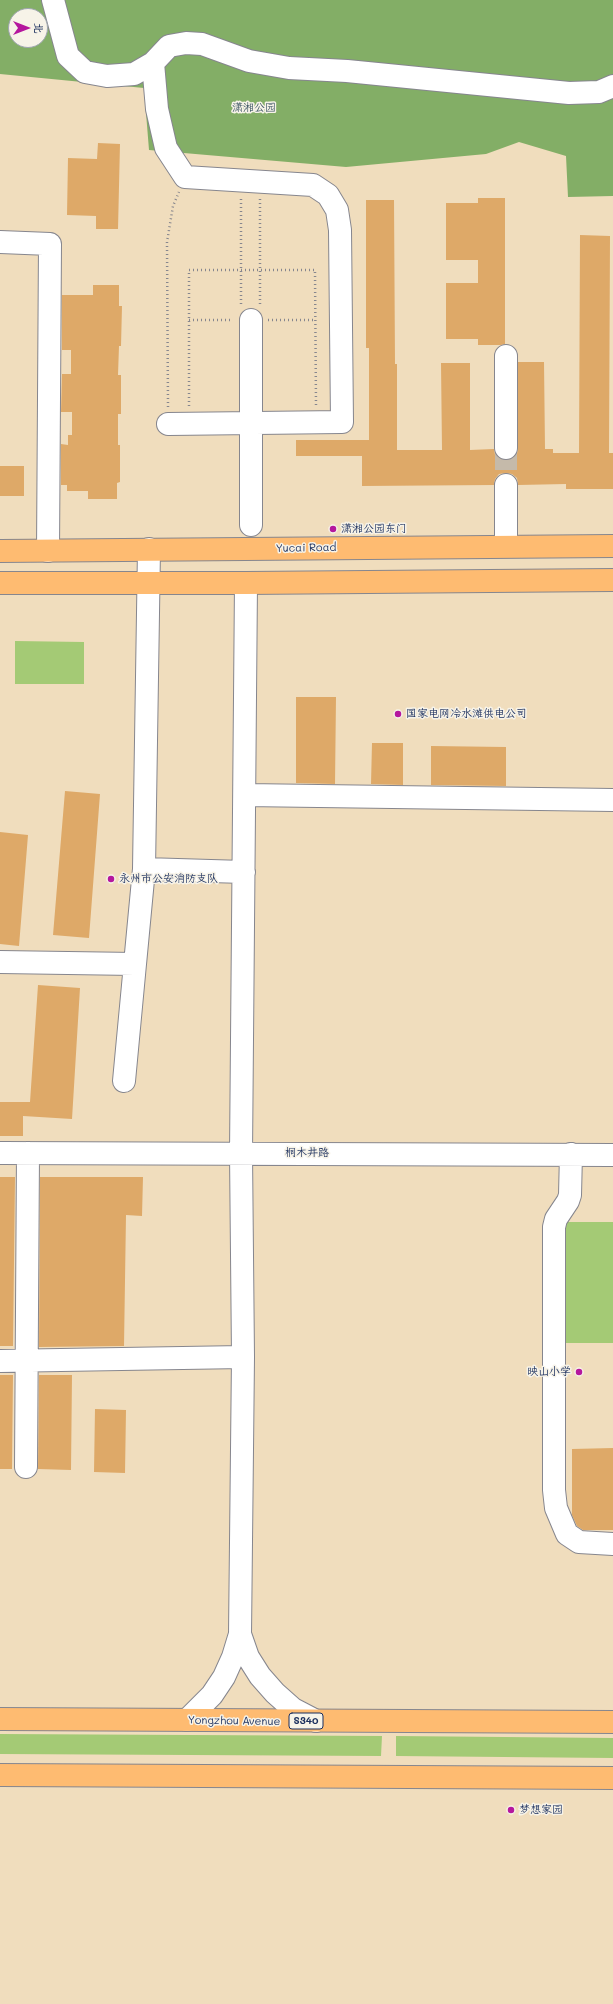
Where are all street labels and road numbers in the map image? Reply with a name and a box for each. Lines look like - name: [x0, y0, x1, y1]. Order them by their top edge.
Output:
- street label: Yucai Road: [275, 541, 337, 555]
- street label: 桐木井路: [285, 1146, 329, 1160]
- road number: S340: [289, 1713, 323, 1729]
- street label: Yongzhou Avenue: [188, 1714, 280, 1728]

